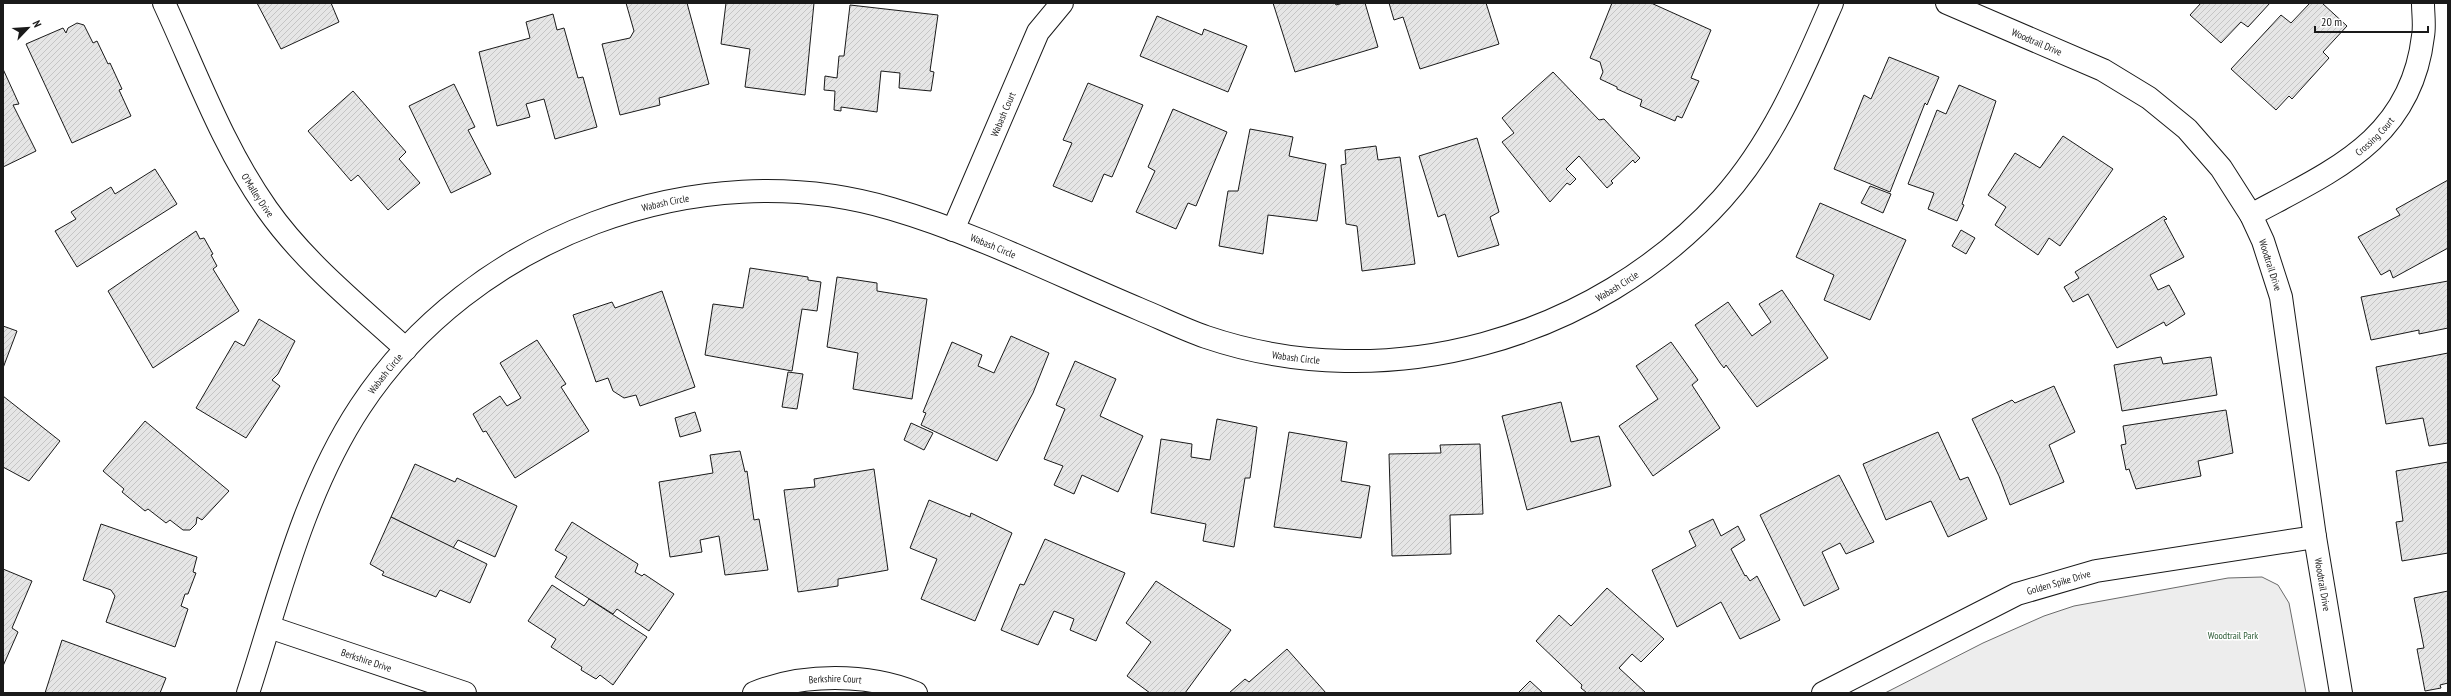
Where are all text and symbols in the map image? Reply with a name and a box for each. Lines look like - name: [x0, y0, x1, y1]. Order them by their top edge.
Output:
- north arrow: [8, 8, 48, 48]
- scale bar: [2315, 8, 2428, 34]
- text: 20 m: [2321, 14, 2342, 29]
- text: N: [29, 18, 45, 29]
- street label: Woodtrail Drive: [2010, 26, 2064, 59]
- street label: Wabash Court: [988, 90, 1019, 139]
- street label: Crossing Court: [2352, 114, 2397, 159]
- street label: O'Malley Drive: [239, 171, 277, 220]
- street label: Wabash Circle: [640, 192, 690, 214]
- street label: Wabash Circle: [968, 231, 1018, 261]
- street label: Woodtrail Drive: [2256, 238, 2285, 293]
- street label: Wabash Circle: [1593, 268, 1641, 305]
- street label: Wabash Circle: [1271, 348, 1320, 367]
- street label: Wabash Circle: [365, 351, 405, 397]
- street label: Woodtrail Drive: [2312, 557, 2333, 612]
- street label: Golden Spike Drive: [2025, 567, 2092, 598]
- park label: Woodtrail Park: [2208, 629, 2258, 642]
- street label: Berkshire Drive: [339, 646, 393, 675]
- street label: Berkshire Court: [808, 672, 863, 686]

